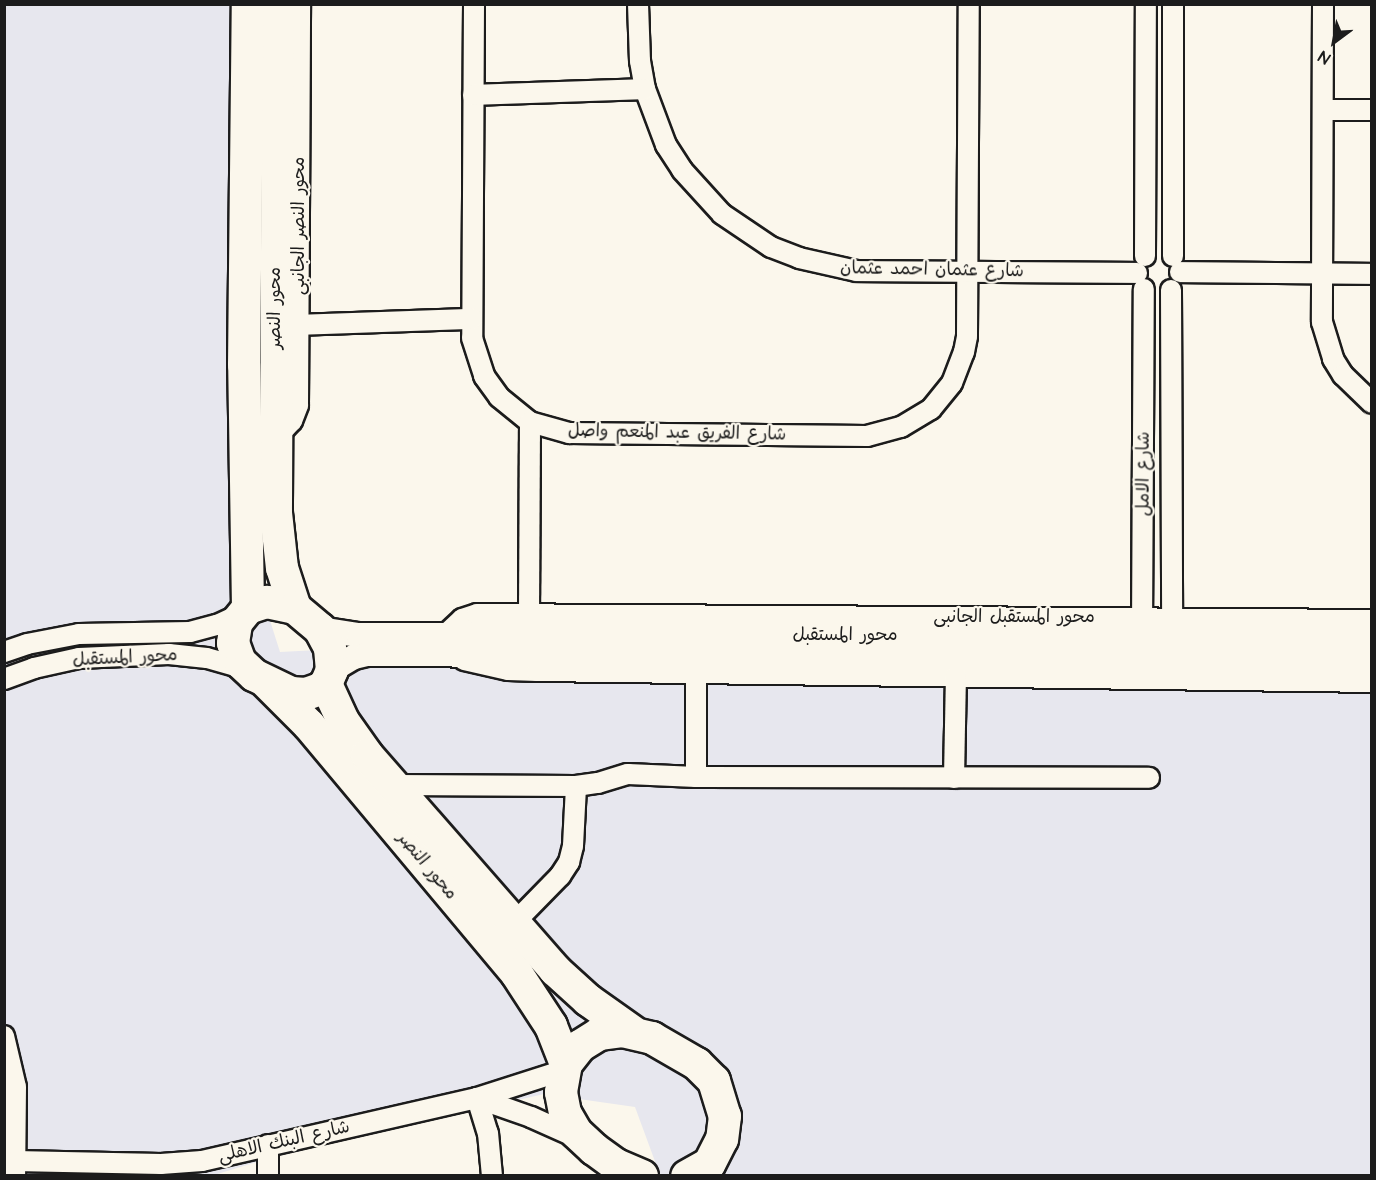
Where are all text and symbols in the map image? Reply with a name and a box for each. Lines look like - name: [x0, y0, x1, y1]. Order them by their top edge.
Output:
- north arrow: [1304, 12, 1364, 72]
- text: N: [1314, 45, 1335, 69]
- street label: محور النصر الجانبى: [288, 157, 310, 295]
- street label: شارع عثمان احمد عثمان: [840, 258, 1024, 282]
- street label: محور النصر: [264, 267, 286, 349]
- street label: شارع الفريق عبد المنعم واصل: [568, 420, 786, 446]
- street label: شارع الامل: [1133, 432, 1155, 516]
- street label: محور المستقبل الجانبى: [933, 606, 1095, 628]
- street label: محور المستقبل: [792, 624, 898, 646]
- street label: محور المستقبل: [72, 644, 178, 672]
- street label: محور النصر: [392, 828, 462, 904]
- street label: شارع البنك الاهلى: [216, 1116, 352, 1168]

